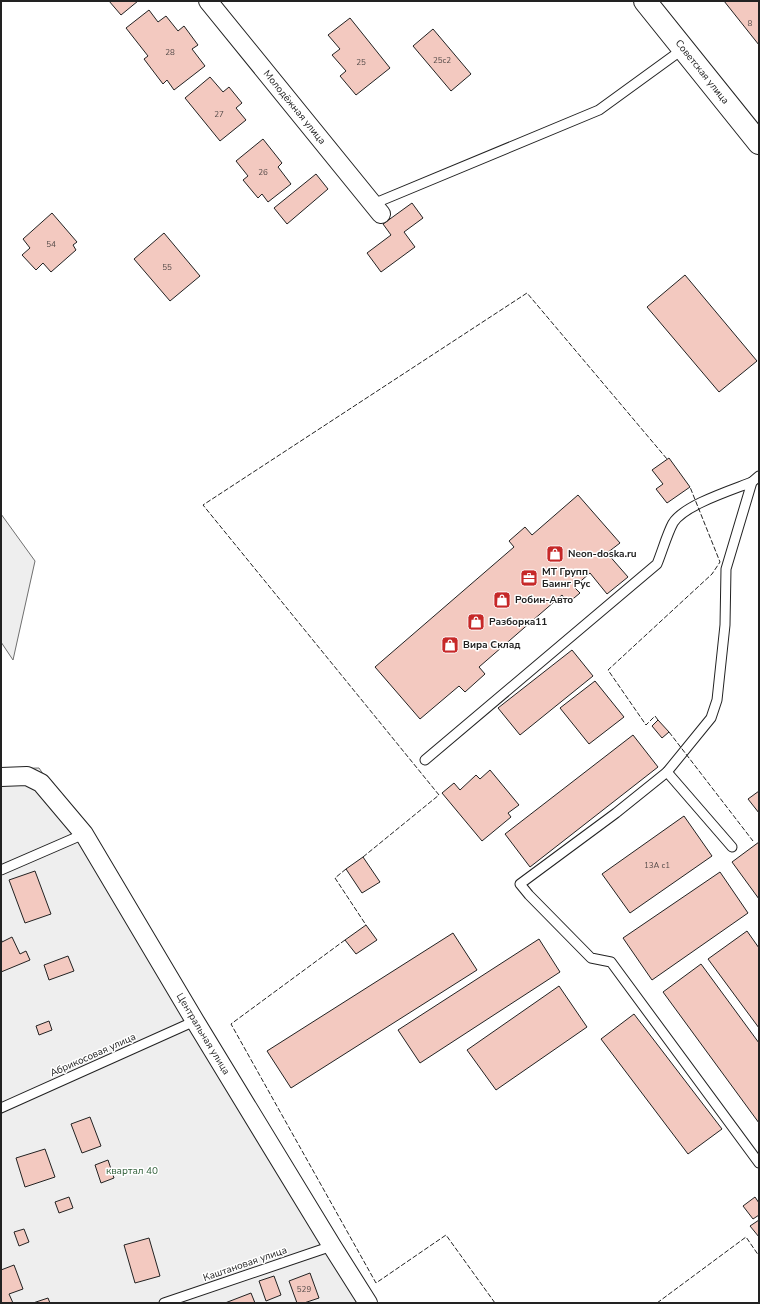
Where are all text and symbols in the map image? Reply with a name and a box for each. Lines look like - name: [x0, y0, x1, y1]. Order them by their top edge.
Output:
- house number: 8: [748, 18, 753, 29]
- street label: Советская улица: [672, 37, 732, 107]
- house number: 28: [165, 47, 175, 58]
- house number: 25с2: [433, 55, 451, 66]
- house number: 25: [356, 57, 366, 68]
- street label: Молодёжная улица: [260, 67, 329, 147]
- house number: 27: [214, 109, 224, 120]
- house number: 26: [258, 167, 268, 178]
- house number: 54: [46, 239, 56, 250]
- house number: 55: [162, 262, 172, 273]
- shop icon: Neon-doska.ru: [545, 544, 565, 564]
- place label: Neon-doska.ru: [568, 547, 637, 561]
- place label: МТ Групп Баинг Рус: [542, 565, 591, 591]
- office icon: МТ Групп Баинг Рус: [519, 568, 539, 588]
- shop icon: Робин-Авто: [492, 590, 512, 610]
- place label: Робин-Авто: [515, 593, 573, 607]
- shop icon: Разборка11: [466, 612, 486, 632]
- place label: Разборка11: [489, 615, 547, 629]
- shop icon: Вира Склад: [440, 635, 460, 655]
- place label: Вира Склад: [463, 638, 521, 652]
- house number: 13А с1: [644, 860, 670, 871]
- street label: Центральная улица: [173, 990, 233, 1077]
- street label: Абрикосовая улица: [48, 1030, 138, 1080]
- park label: квартал 40: [106, 1164, 158, 1178]
- street label: Каштановая улица: [201, 1243, 289, 1285]
- house number: 529: [297, 1284, 311, 1295]

